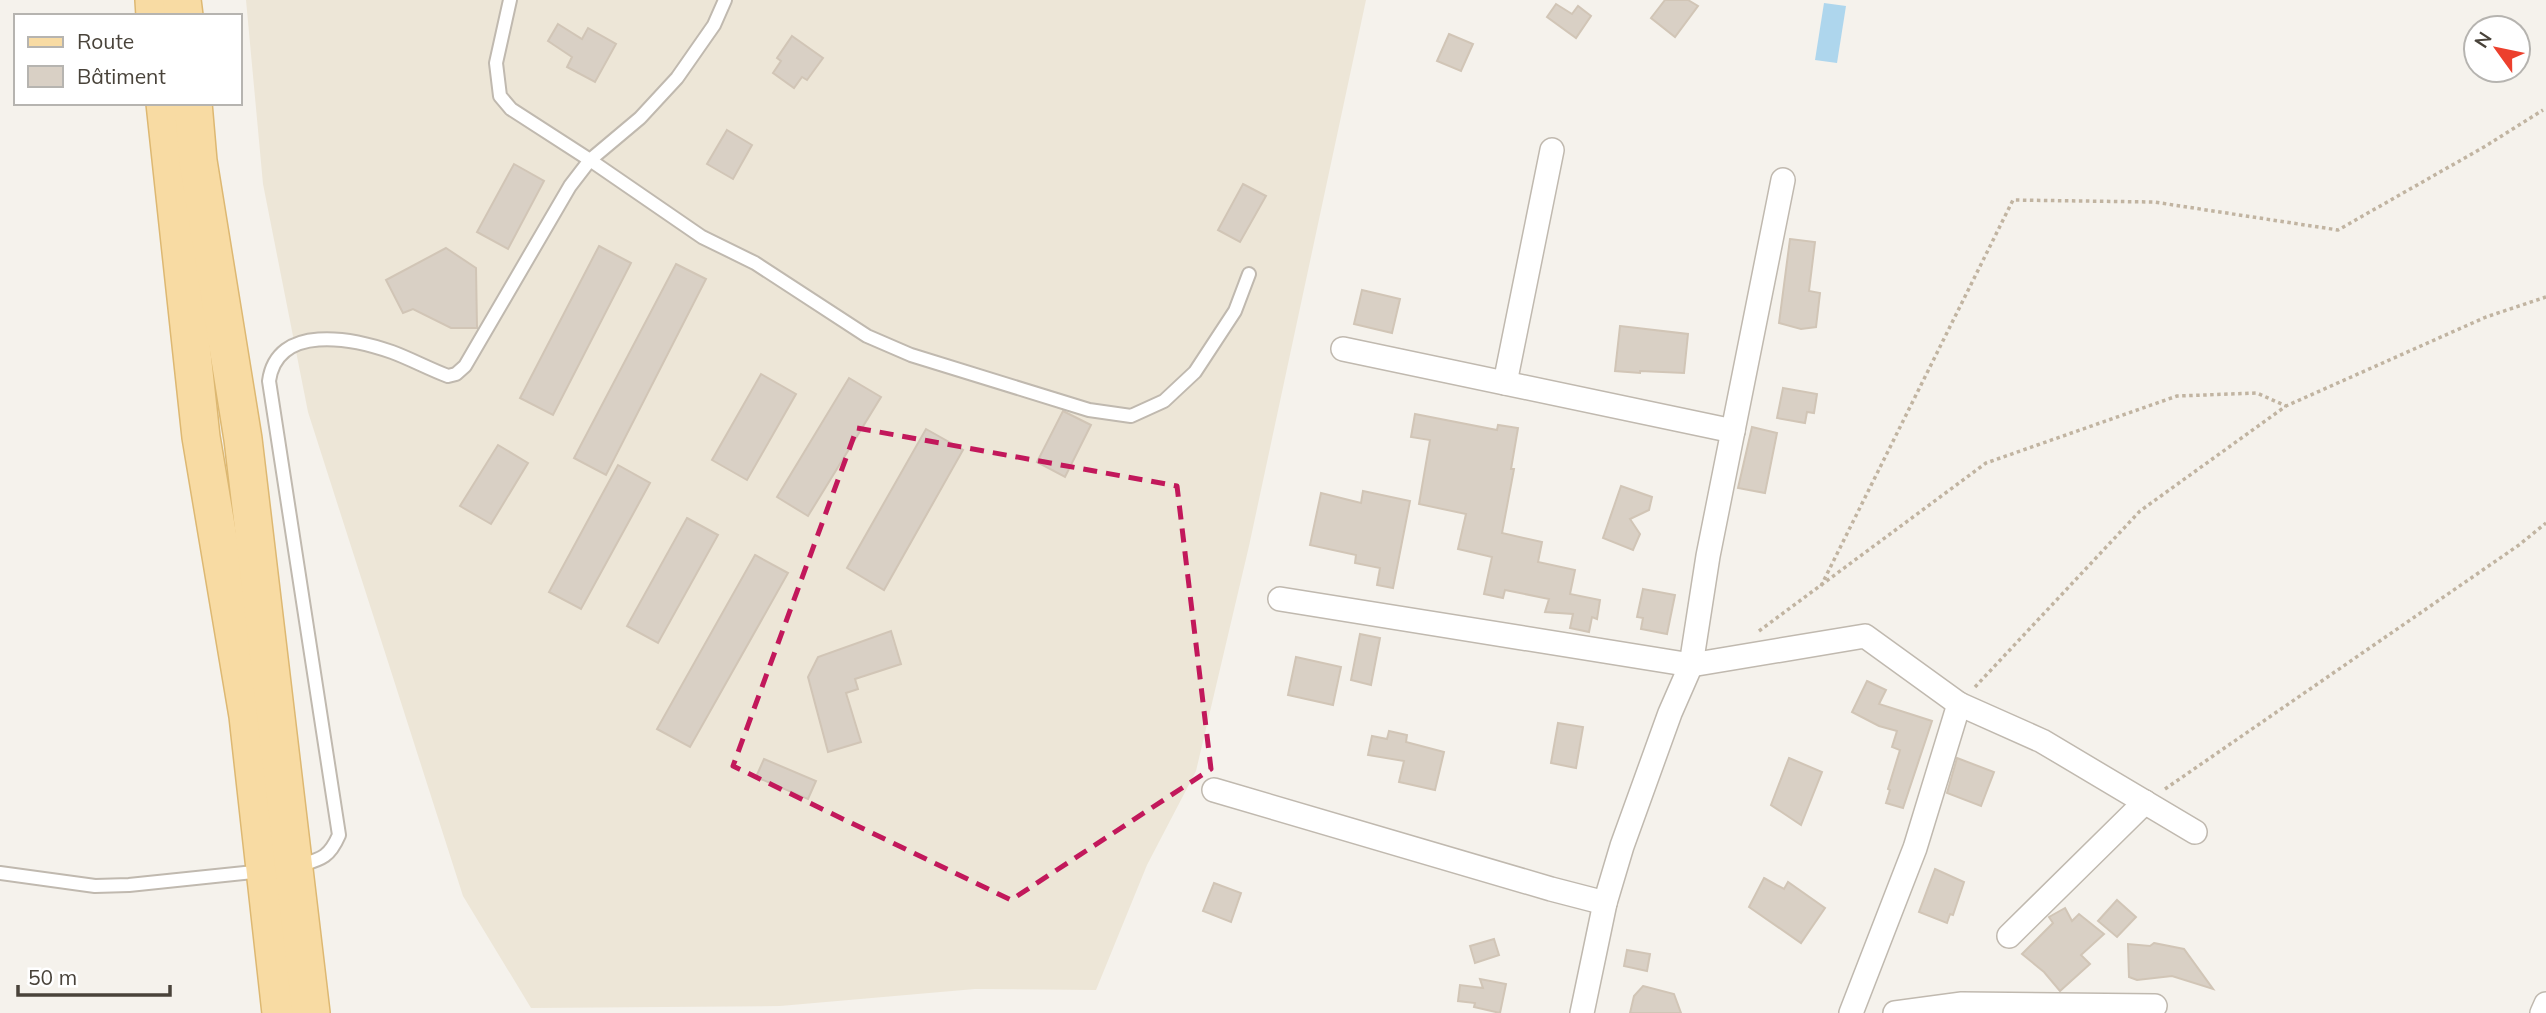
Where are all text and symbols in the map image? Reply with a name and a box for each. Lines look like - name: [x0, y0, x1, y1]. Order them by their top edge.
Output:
- legend: [14, 14, 242, 105]
- north arrow: [2462, 14, 2532, 84]
- text: N: [2469, 27, 2497, 52]
- text: Route: [77, 28, 134, 54]
- text: Bâtiment: [77, 63, 166, 89]
- scale bar: [18, 954, 170, 998]
- text: 50 m: [28, 964, 77, 990]

